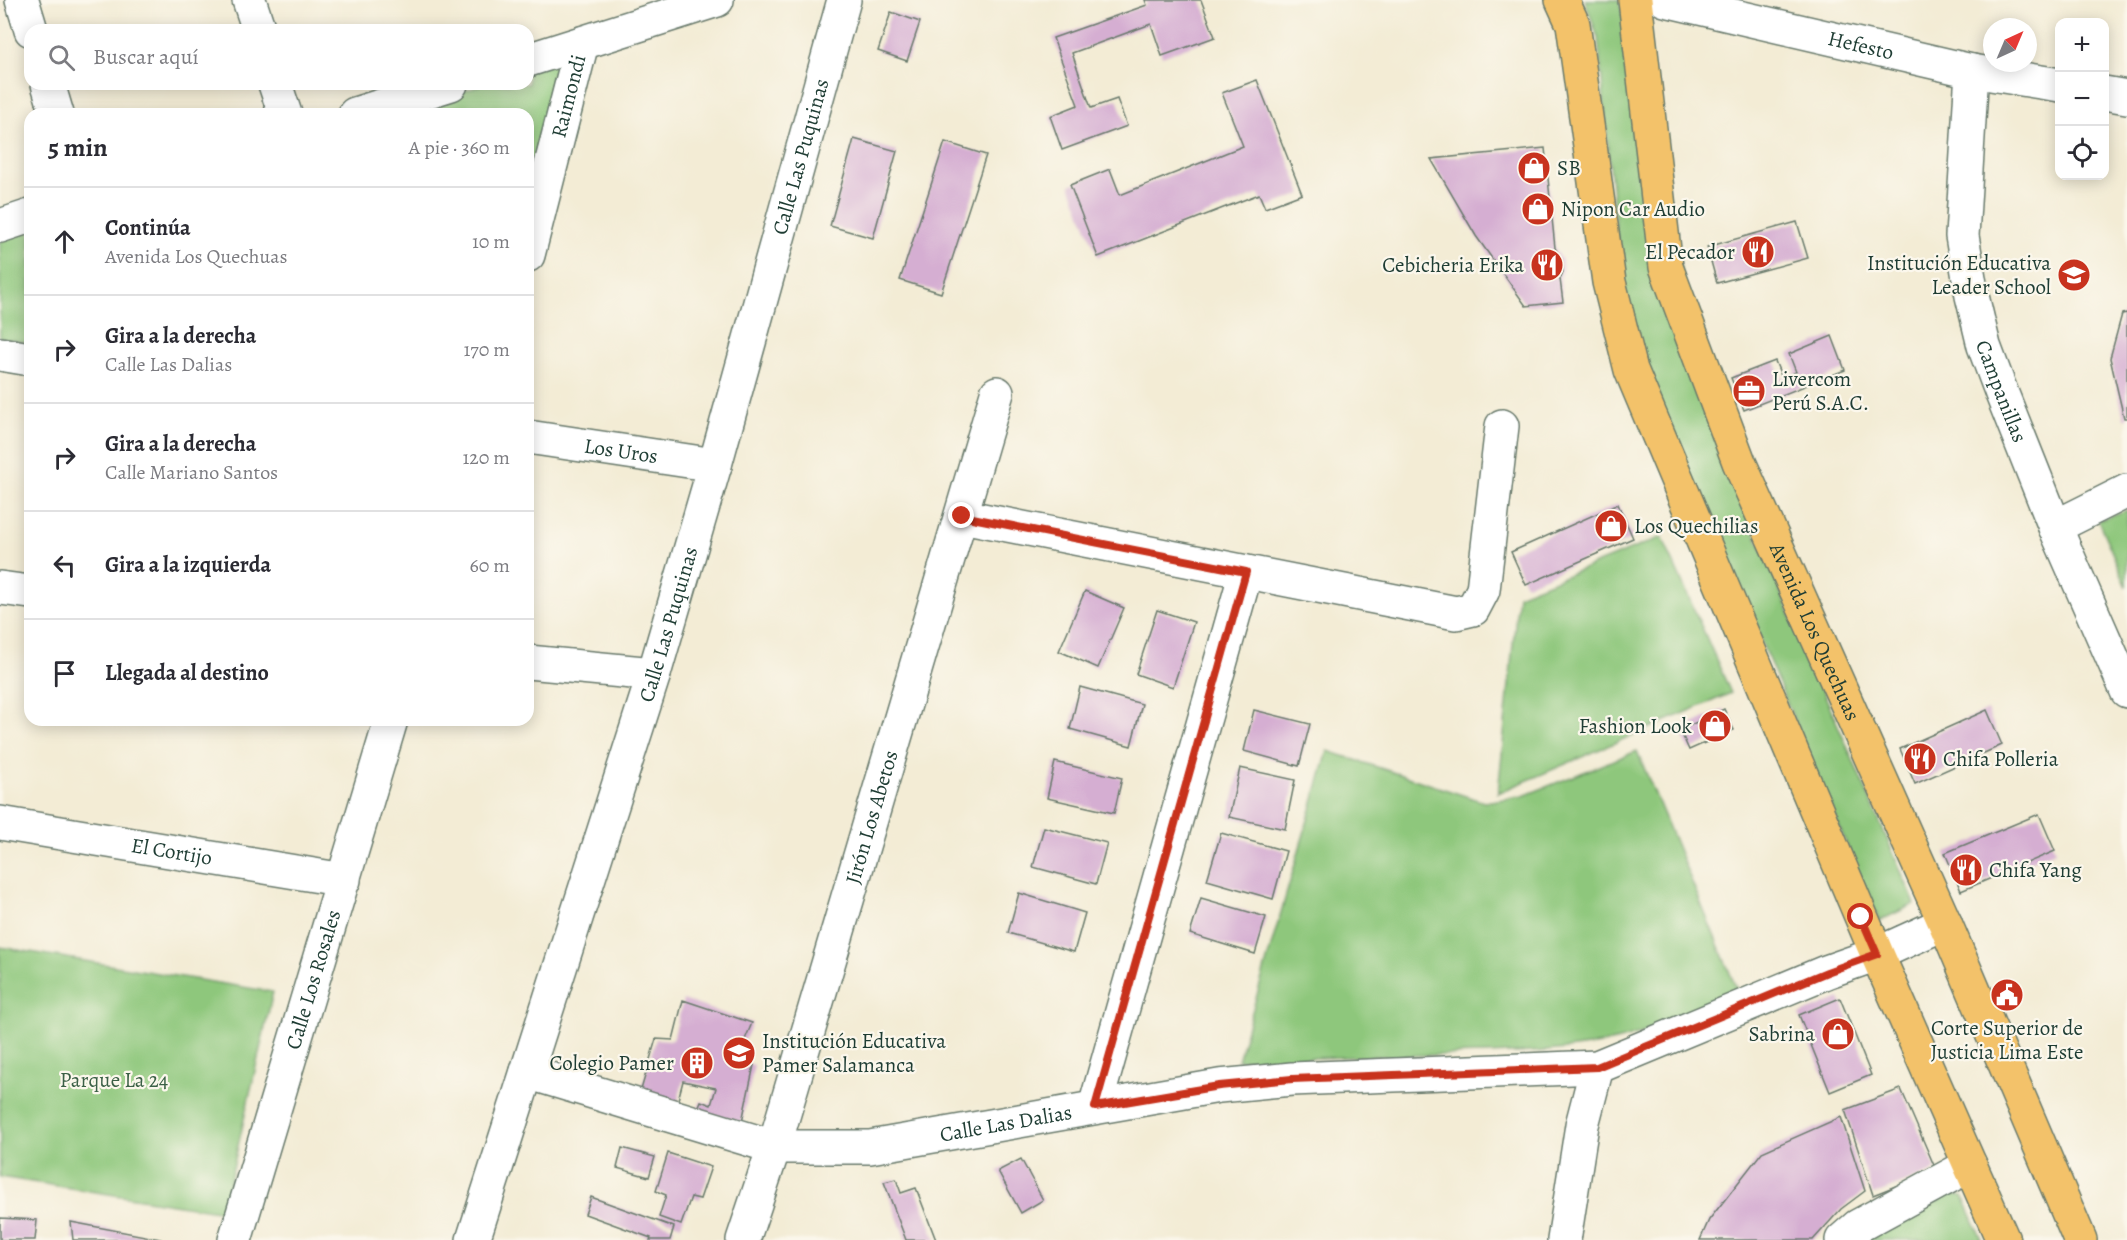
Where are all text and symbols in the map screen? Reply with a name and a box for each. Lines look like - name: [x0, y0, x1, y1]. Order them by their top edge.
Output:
- north arrow: [1983, 18, 2037, 72]
- map controls: [2055, 18, 2109, 180]
- button: +: [2055, 18, 2109, 72]
- search box: [24, 24, 534, 90]
- street label: Hefesto: [1825, 24, 1896, 66]
- icon: search: [45, 41, 78, 74]
- text: Buscar aquí: [93, 42, 199, 72]
- street label: Raimondi: [544, 51, 593, 141]
- button: −: [2055, 72, 2109, 126]
- street label: Calle Las Puquinas: [766, 75, 836, 238]
- button: locate: [2055, 126, 2109, 180]
- text: 5 min: [48, 130, 108, 165]
- text: A pie · 360 m: [409, 134, 510, 161]
- shop icon: SB: [1516, 150, 1552, 186]
- place label: SB: [1557, 154, 1581, 182]
- shop icon: Nipon Car Audio: [1520, 191, 1556, 227]
- place label: Nipon Car Audio: [1561, 195, 1705, 223]
- text: Continúa: [105, 213, 191, 243]
- icon: ahead: [48, 225, 81, 258]
- text: 10 m: [472, 228, 510, 255]
- restaurant icon: El Pecador: [1740, 234, 1776, 270]
- place label: El Pecador: [1645, 238, 1735, 266]
- text: Avenida Los Quechuas: [105, 243, 288, 270]
- restaurant icon: Cebicheria Erika: [1529, 247, 1565, 283]
- place label: Institución Educativa Leader School: [1867, 249, 2051, 301]
- place label: Cebicheria Erika: [1382, 251, 1524, 279]
- school or university icon: Institución Educativa Leader School: [2056, 257, 2092, 293]
- text: Gira a la derecha: [105, 321, 256, 351]
- icon: right: [48, 333, 81, 366]
- text: 170 m: [464, 336, 510, 363]
- street label: Campanillas: [1969, 336, 2034, 446]
- text: Calle Las Dalias: [105, 351, 232, 378]
- place label: Livercom Perú S.A.C.: [1772, 365, 1869, 417]
- office icon: Livercom Perú S.A.C.: [1731, 373, 1767, 409]
- text: Gira a la derecha: [105, 429, 256, 459]
- street label: Los Uros: [582, 432, 660, 470]
- icon: right: [48, 441, 81, 474]
- text: 120 m: [462, 444, 510, 471]
- text: Calle Mariano Santos: [105, 459, 278, 486]
- route end: [948, 502, 974, 528]
- shop icon: Los Quechilias: [1593, 508, 1629, 544]
- place label: Los Quechilias: [1634, 512, 1758, 540]
- street label: Avenida Los Quechuas: [1763, 538, 1867, 725]
- street label: Calle Las Puquinas: [632, 543, 704, 706]
- icon: left: [48, 549, 81, 582]
- text: Gira a la izquierda: [105, 550, 271, 580]
- text: 60 m: [470, 552, 510, 579]
- icon: arrive: [48, 657, 81, 690]
- text: Llegada al destino: [105, 658, 269, 688]
- shop icon: Fashion Look: [1697, 708, 1733, 744]
- place label: Fashion Look: [1579, 712, 1693, 740]
- restaurant icon: Chifa Polleria: [1902, 741, 1938, 777]
- place label: Chifa Polleria: [1943, 745, 2059, 773]
- street label: Jirón Los Abetos: [839, 747, 905, 887]
- street label: El Cortijo: [129, 831, 214, 872]
- restaurant icon: Chifa Yang: [1948, 852, 1984, 888]
- place label: Chifa Yang: [1989, 856, 2082, 884]
- route start: [1847, 903, 1873, 929]
- street label: Calle Los Rosales: [279, 906, 347, 1053]
- public building icon: Corte Superior de Justicia Lima Este: [1989, 977, 2025, 1013]
- place label: Corte Superior de Justicia Lima Este: [1931, 1014, 2083, 1066]
- shop icon: Sabrina: [1820, 1016, 1856, 1052]
- place label: Sabrina: [1749, 1020, 1815, 1048]
- place label: Institución Educativa Pamer Salamanca: [762, 1027, 946, 1079]
- school or university icon: Institución Educativa Pamer Salamanca: [721, 1035, 757, 1071]
- building icon: Colegio Pamer: [679, 1045, 715, 1081]
- place label: Colegio Pamer: [550, 1049, 674, 1077]
- park label: Parque La 24: [60, 1066, 168, 1094]
- street label: Calle Las Dalias: [938, 1098, 1074, 1149]

